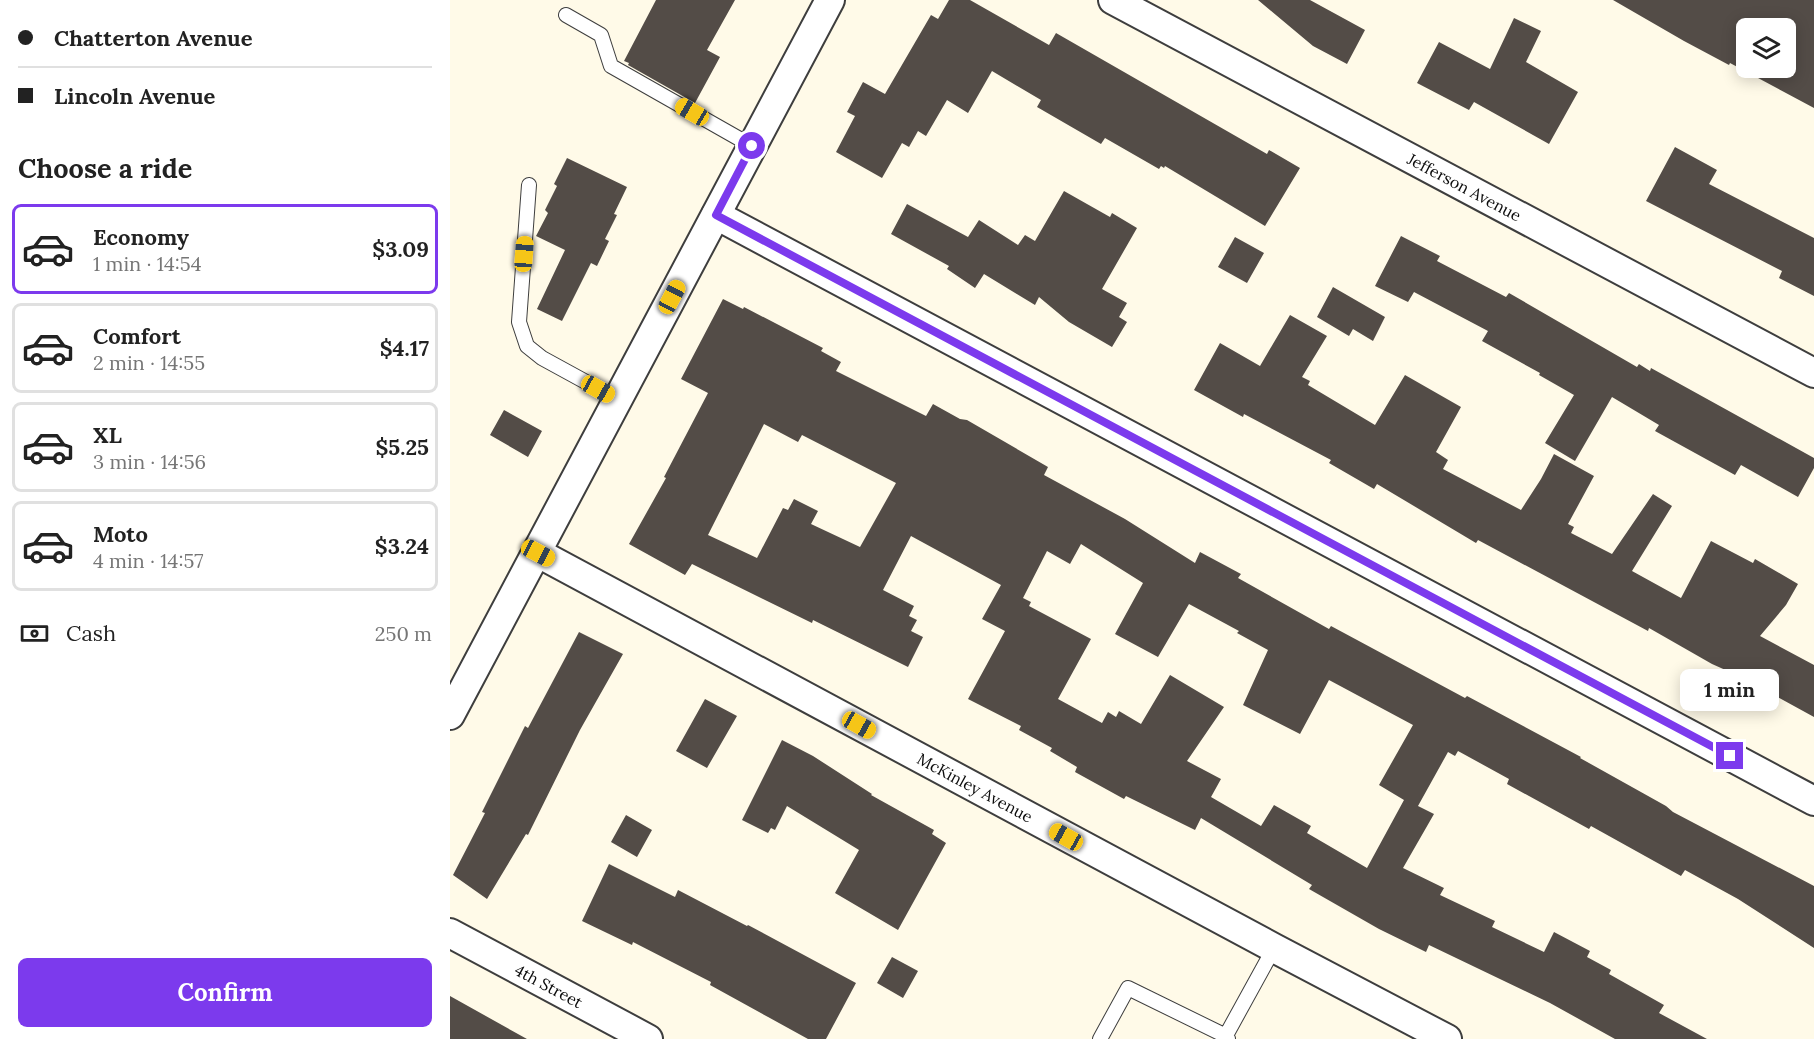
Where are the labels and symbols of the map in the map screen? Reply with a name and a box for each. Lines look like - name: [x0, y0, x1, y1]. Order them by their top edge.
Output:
- car: [672, 95, 712, 129]
- route start: [738, 132, 765, 159]
- street label: Jefferson Avenue: [1403, 148, 1525, 226]
- car: [514, 235, 534, 273]
- car: [656, 277, 688, 317]
- car: [578, 372, 618, 406]
- car: [518, 537, 558, 569]
- callout: 1 min: [1680, 669, 1780, 711]
- car: [839, 708, 879, 742]
- route end: [1716, 742, 1743, 769]
- street label: McKinley Avenue: [914, 748, 1036, 827]
- car: [1046, 820, 1086, 854]
- street label: 4th Street: [511, 960, 587, 1013]

